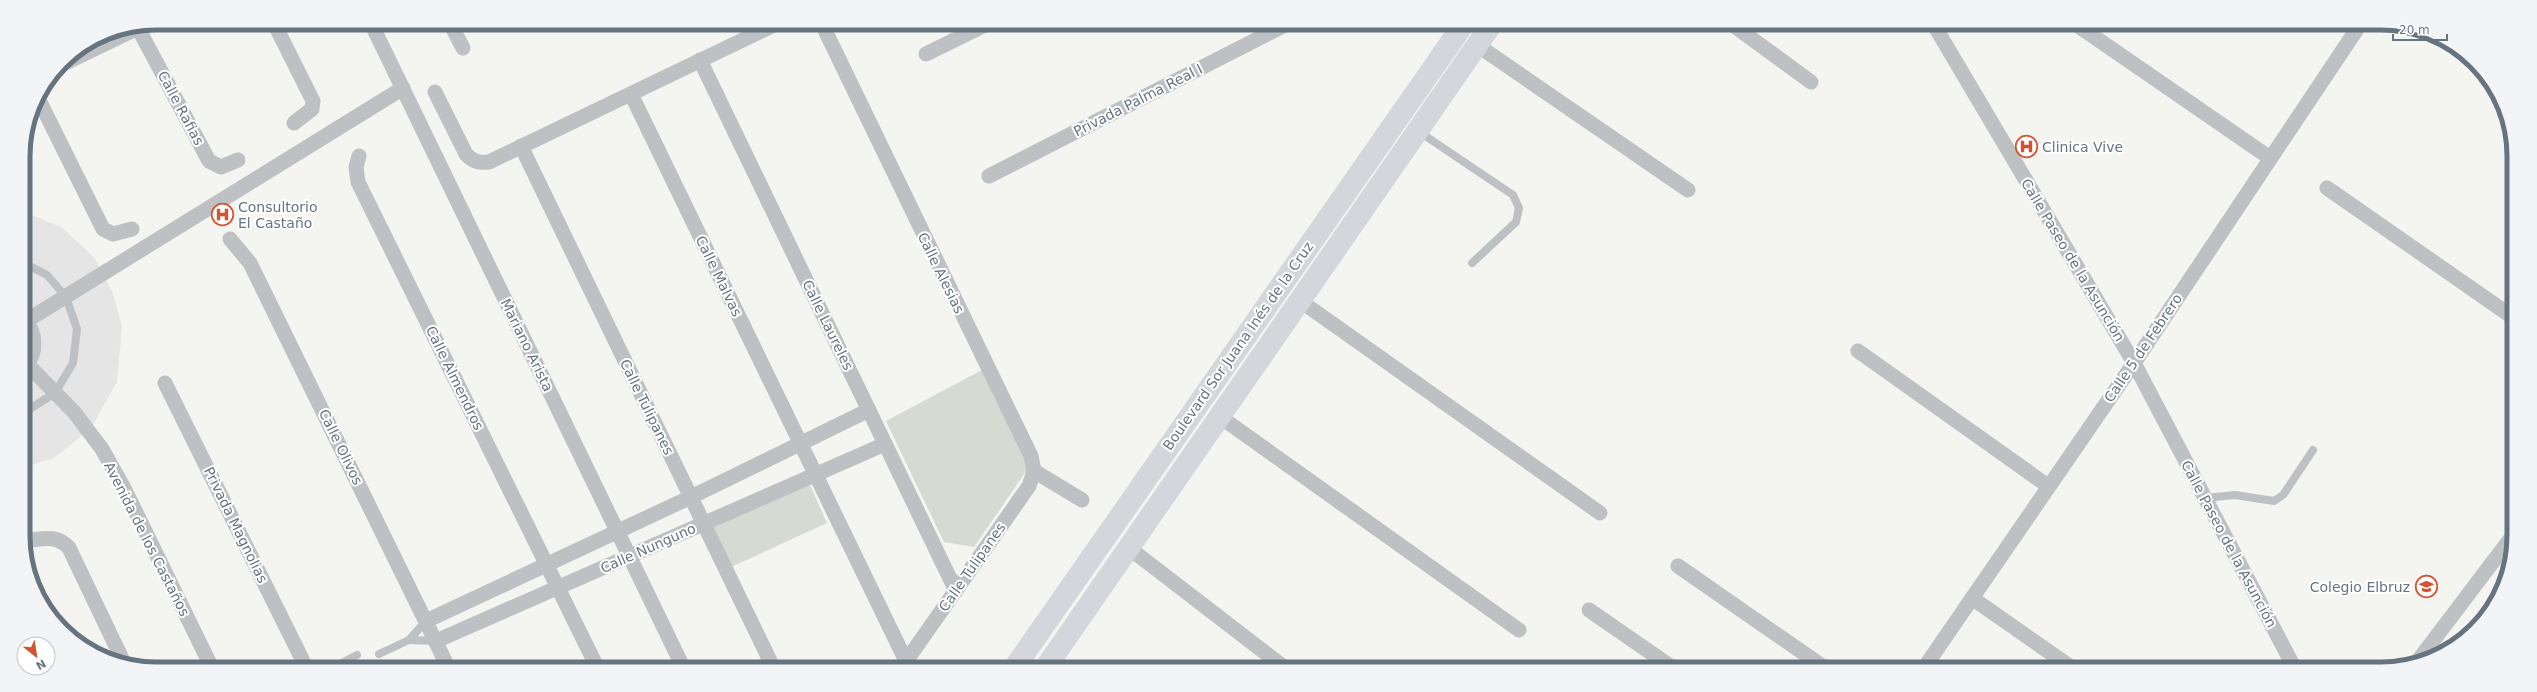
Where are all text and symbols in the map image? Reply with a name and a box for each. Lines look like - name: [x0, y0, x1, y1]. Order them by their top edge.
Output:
- scale bar: [2393, 16, 2447, 42]
- text: 20 m: [2399, 23, 2430, 37]
- street label: Privada Palma Real I: [1071, 61, 1205, 139]
- street label: Calle Rafias: [155, 68, 207, 148]
- hospital icon: Clinica Vive: [2013, 134, 2039, 160]
- place label: Clinica Vive: [2042, 139, 2123, 155]
- street label: Calle Paseo de la Asunción: [2018, 176, 2128, 344]
- place label: Consultorio El Castaño: [238, 199, 318, 231]
- hospital icon: Consultorio El Castaño: [210, 202, 236, 228]
- street label: Calle Alesias: [914, 230, 968, 316]
- street label: Calle Malvas: [693, 233, 745, 319]
- street label: Boulevard Sor Juana Inés de la Cruz: [1160, 239, 1316, 453]
- street label: Calle Laureles: [799, 277, 857, 373]
- street label: Calle 5 de Febrero: [2101, 291, 2185, 405]
- street label: Mariano Arista: [498, 296, 556, 394]
- street label: Calle Almendros: [423, 323, 487, 433]
- street label: Calle Tulipanes: [617, 357, 677, 457]
- street label: Calle Olivos: [316, 407, 366, 487]
- street label: Calle Paseo de la Asunción: [2178, 458, 2280, 630]
- street label: Avenida de los Castaños: [101, 459, 193, 619]
- street label: Privada Magnolias: [201, 464, 271, 586]
- street label: Calle Nunguno: [598, 520, 698, 576]
- street label: Calle Tulipanes: [935, 520, 1009, 614]
- school or university icon: Colegio Elbruz: [2413, 574, 2439, 600]
- place label: Colegio Elbruz: [2310, 579, 2410, 595]
- north arrow: [16, 636, 56, 676]
- text: N: [34, 656, 48, 672]

